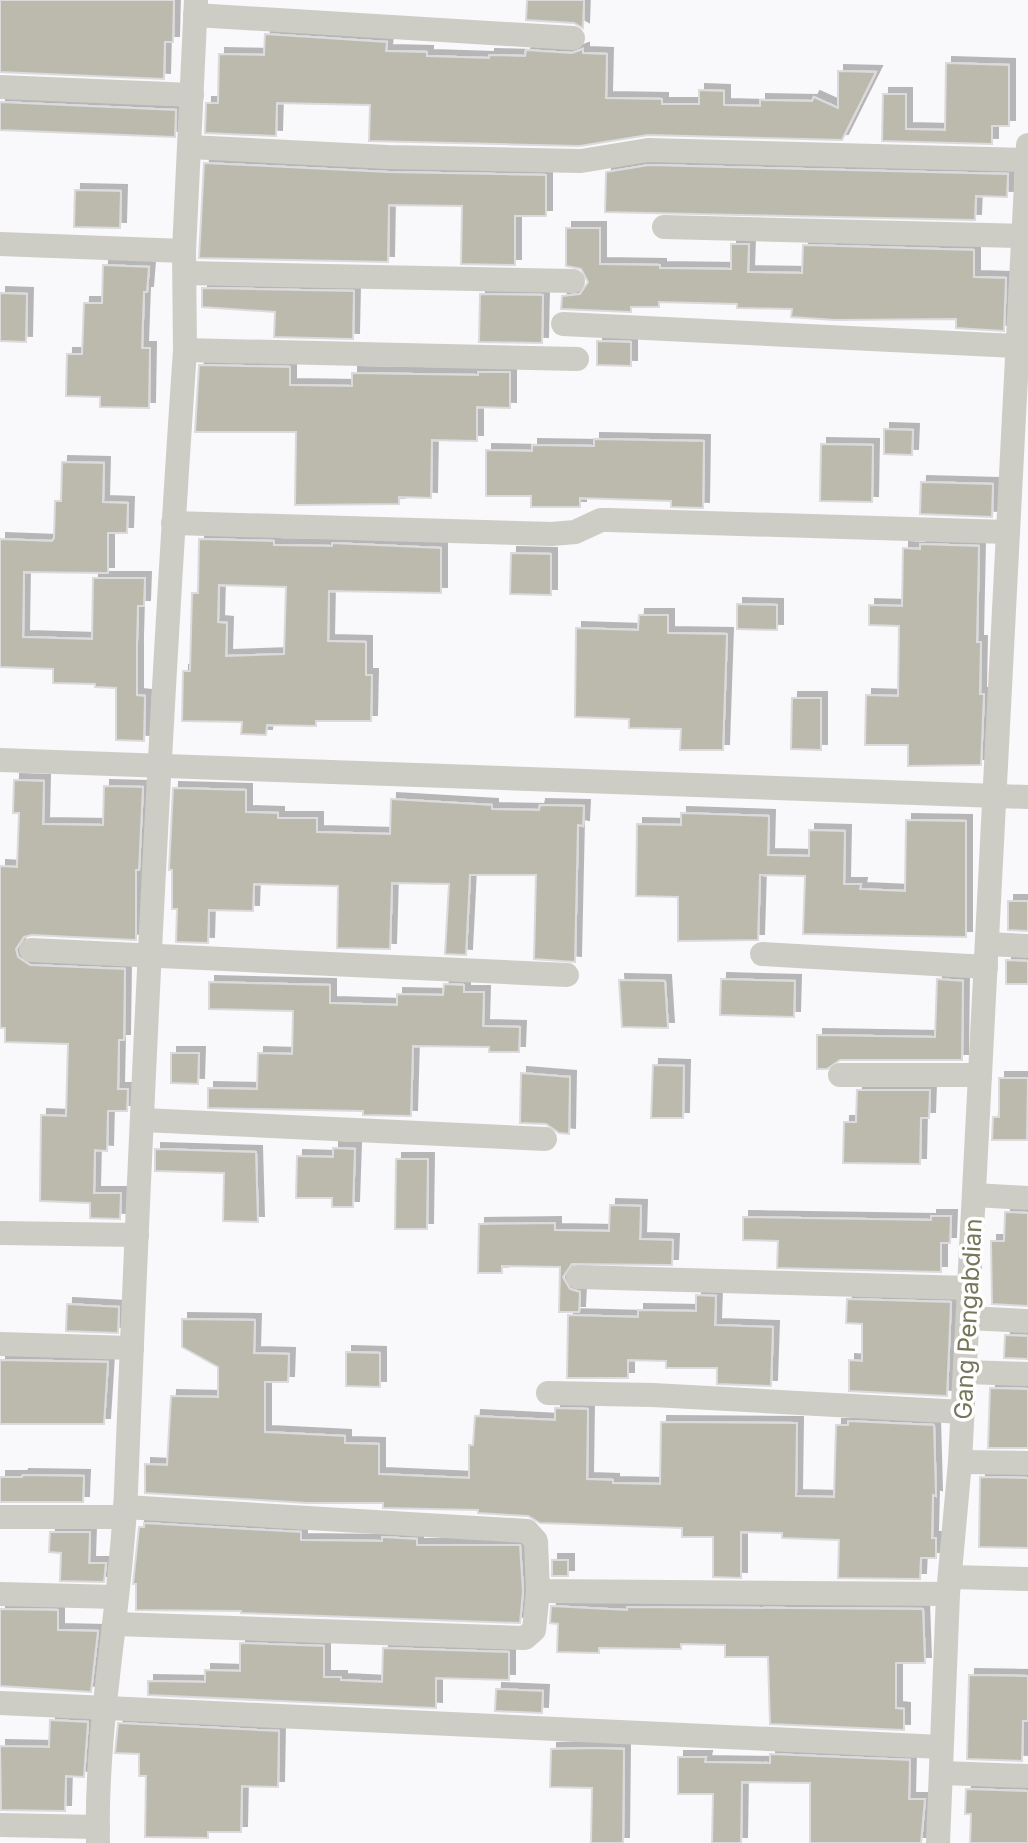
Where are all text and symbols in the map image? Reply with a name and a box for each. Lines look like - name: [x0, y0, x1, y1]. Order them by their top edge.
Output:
- street label: Gang Pengabdian: [948, 1218, 988, 1420]

